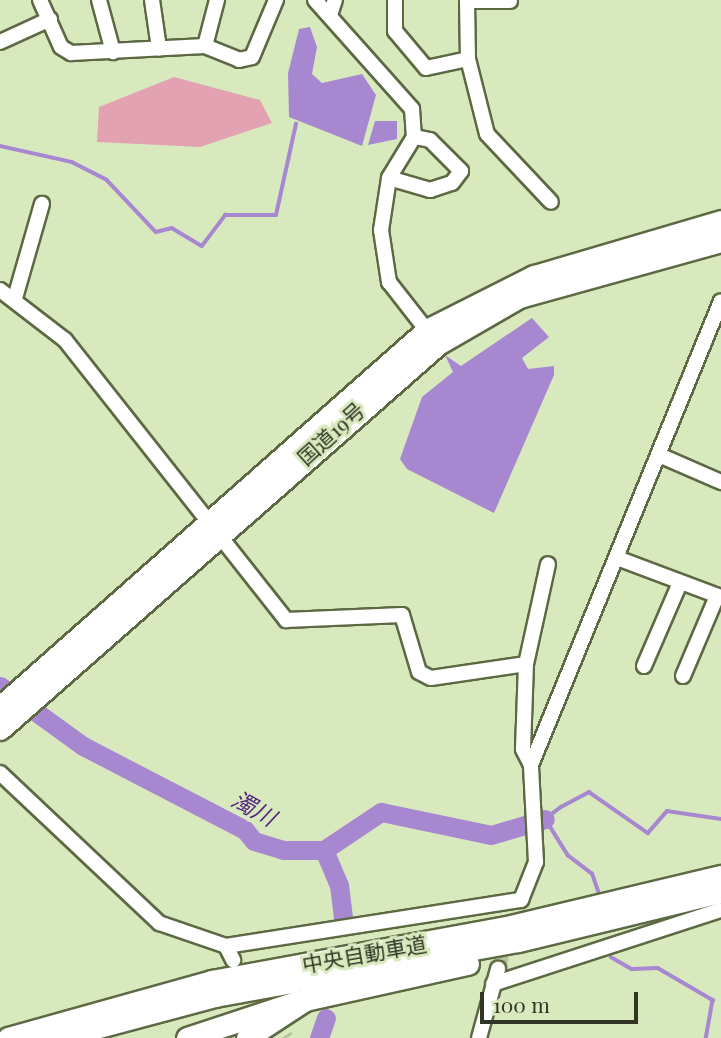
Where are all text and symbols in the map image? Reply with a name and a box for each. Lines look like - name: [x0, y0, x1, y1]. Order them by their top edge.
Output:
- street label: 国道19号: [291, 396, 369, 470]
- water label: 濁川: [227, 785, 281, 831]
- street label: 中央自動車道: [300, 930, 428, 976]
- scale bar: [483, 978, 640, 1022]
- text: 100 m: [493, 990, 550, 1018]

